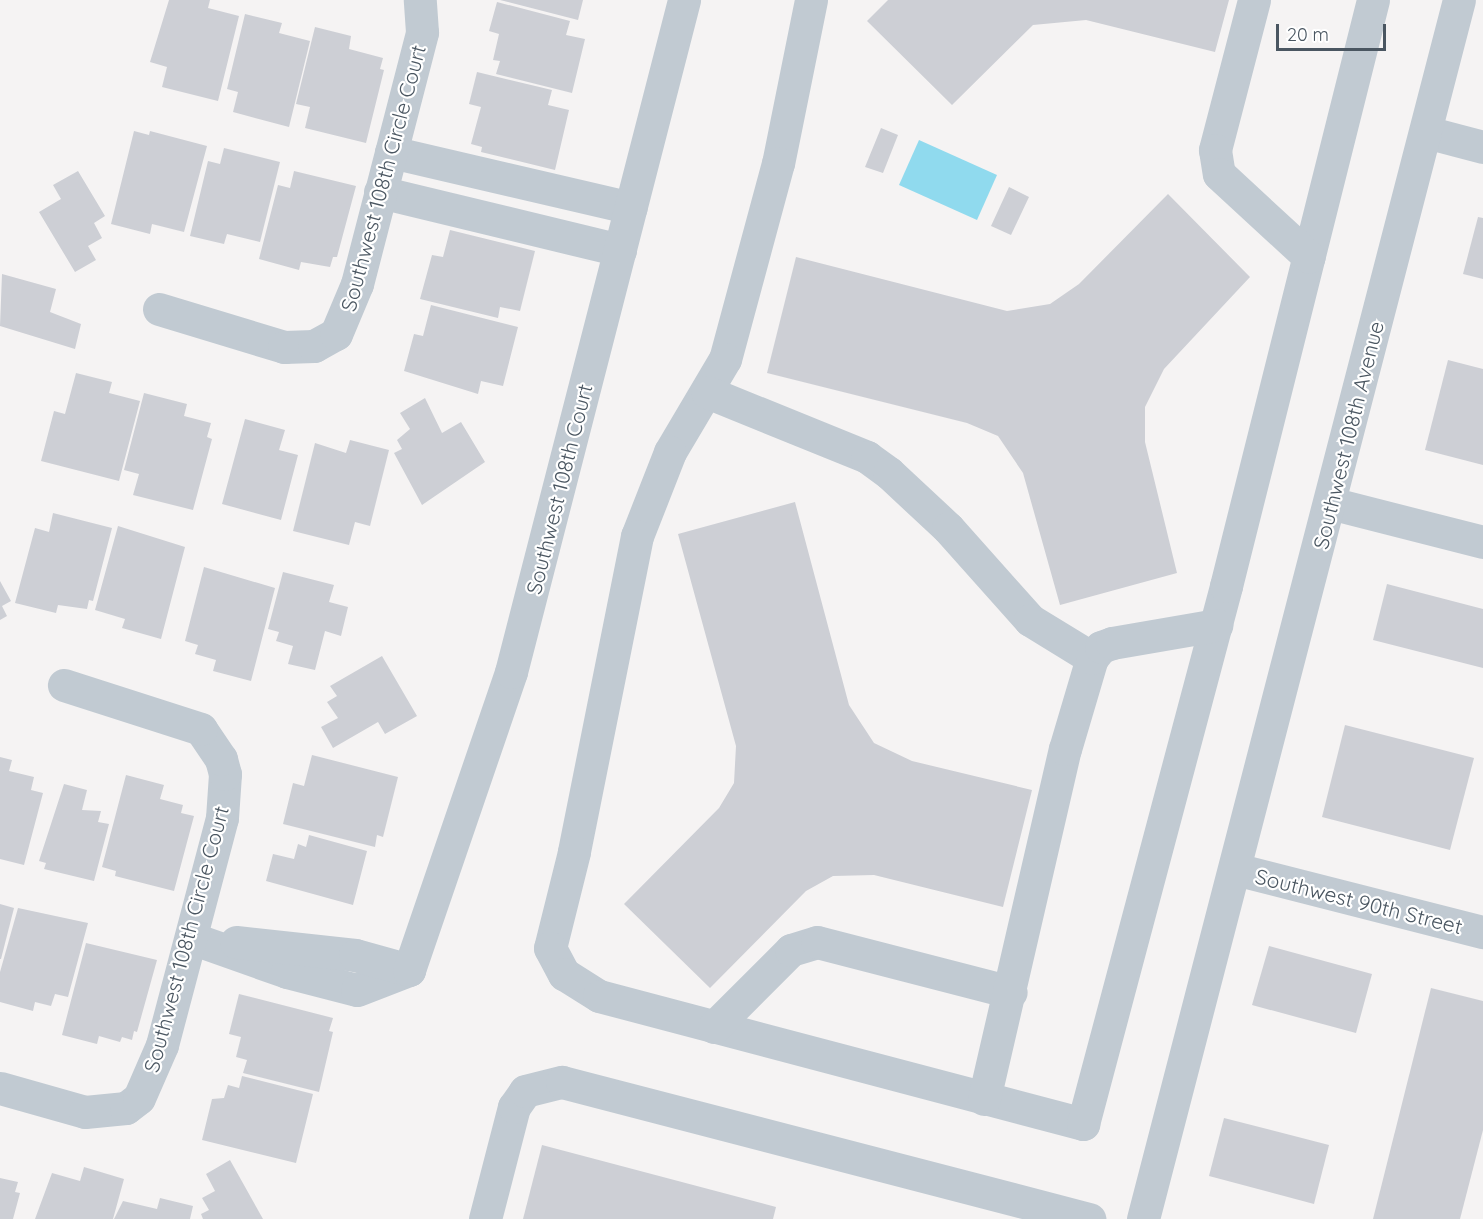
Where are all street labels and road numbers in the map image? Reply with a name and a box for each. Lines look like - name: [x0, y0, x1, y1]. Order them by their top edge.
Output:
- street label: Southwest 108th Circle Court: [335, 42, 431, 314]
- street label: Southwest 108th Avenue: [1307, 318, 1389, 552]
- street label: Southwest 108th Court: [521, 381, 597, 597]
- street label: Southwest 108th Circle Court: [138, 803, 234, 1075]
- street label: Southwest 90th Street: [1253, 863, 1465, 939]

